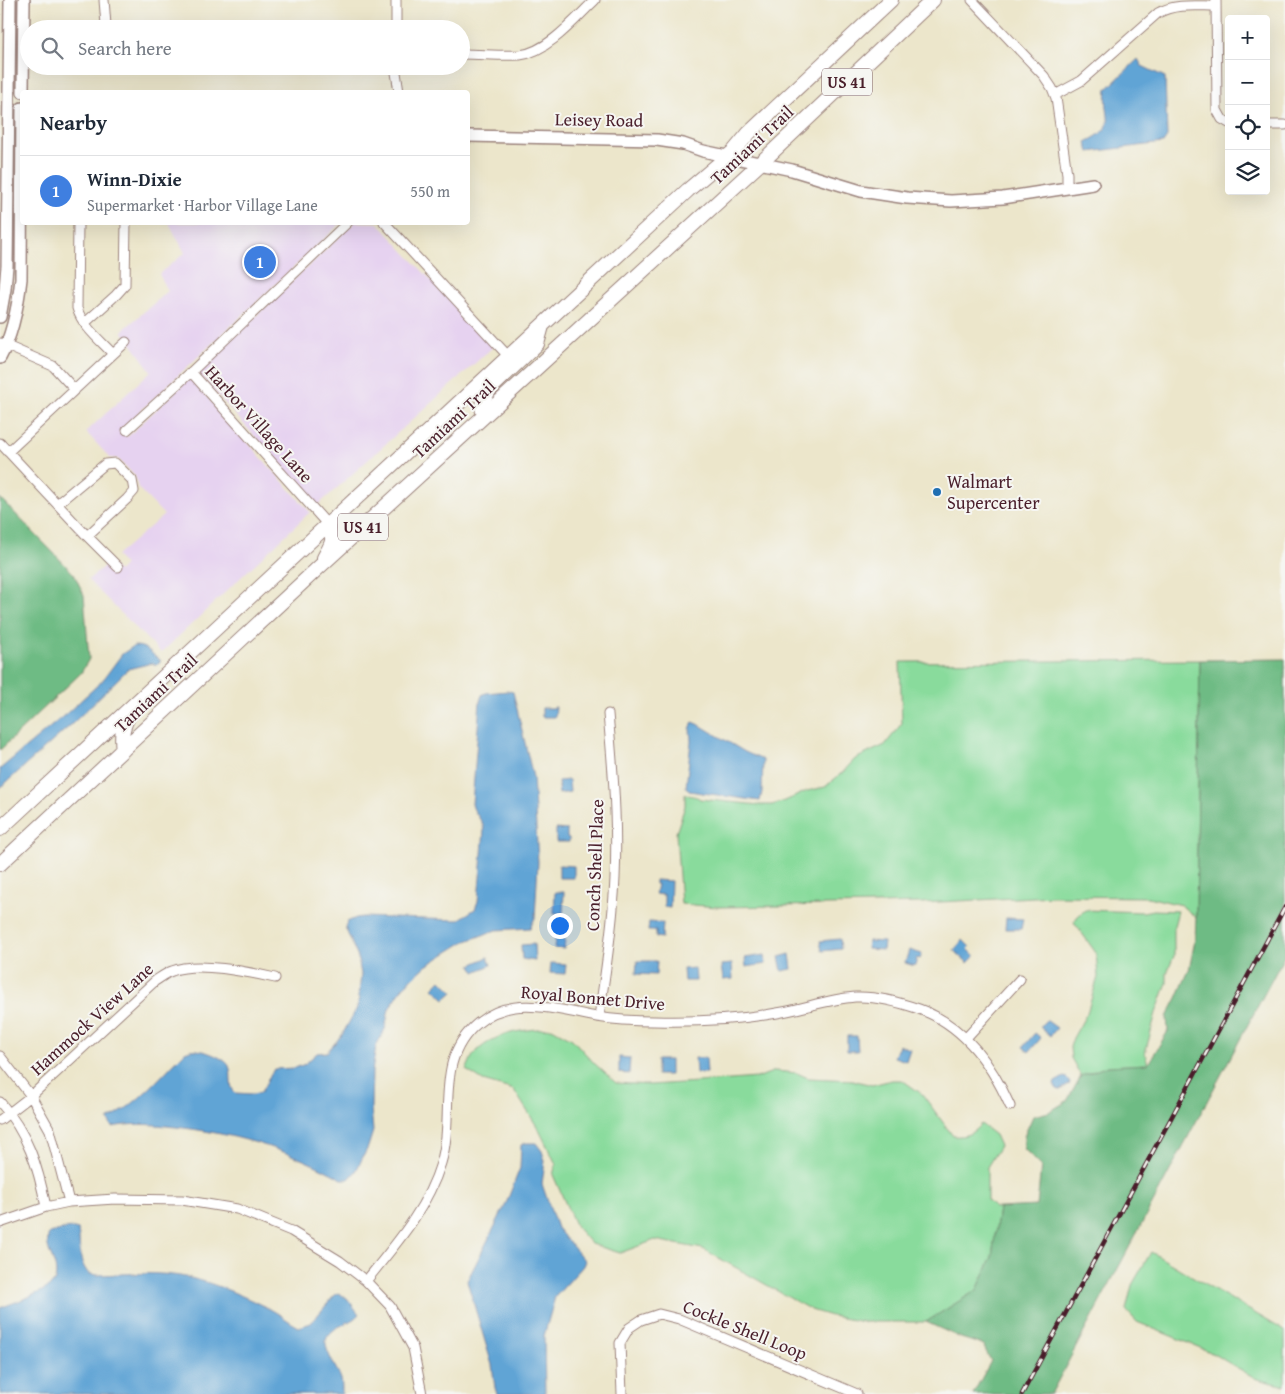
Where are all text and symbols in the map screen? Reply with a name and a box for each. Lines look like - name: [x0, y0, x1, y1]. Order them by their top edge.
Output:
- map controls: [1225, 15, 1270, 195]
- button: +: [1225, 15, 1270, 60]
- search box: [20, 20, 470, 75]
- icon: search: [38, 34, 66, 62]
- text: Search here: [78, 34, 172, 62]
- button: −: [1225, 60, 1270, 105]
- road number: US 41: [822, 68, 872, 95]
- street label: Tamiami Trail: [704, 99, 800, 191]
- street label: Leisey Road: [555, 105, 644, 134]
- button: locate: [1225, 105, 1270, 150]
- text: Nearby: [40, 107, 107, 138]
- button: layers: [1225, 150, 1270, 195]
- text: Winn-Dixie: [87, 165, 182, 193]
- text: 1: [52, 179, 60, 203]
- text: 550 m: [410, 179, 450, 203]
- text: Supermarket · Harbor Village Lane: [87, 193, 318, 217]
- pin: 1: [244, 243, 276, 281]
- street label: Harbor Village Lane: [199, 359, 320, 489]
- street label: Tamiami Trail: [406, 373, 502, 465]
- place label: Walmart Supercenter: [947, 468, 1040, 516]
- marker: Walmart Supercenter: [931, 486, 943, 498]
- road number: US 41: [338, 514, 388, 540]
- street label: Tamiami Trail: [108, 647, 204, 739]
- street label: Conch Shell Place: [579, 799, 610, 931]
- your location: [547, 913, 573, 939]
- street label: Hammock View Lane: [24, 956, 159, 1081]
- street label: Royal Bonnet Drive: [520, 978, 666, 1017]
- street label: Cockle Shell Loop: [679, 1292, 811, 1367]

